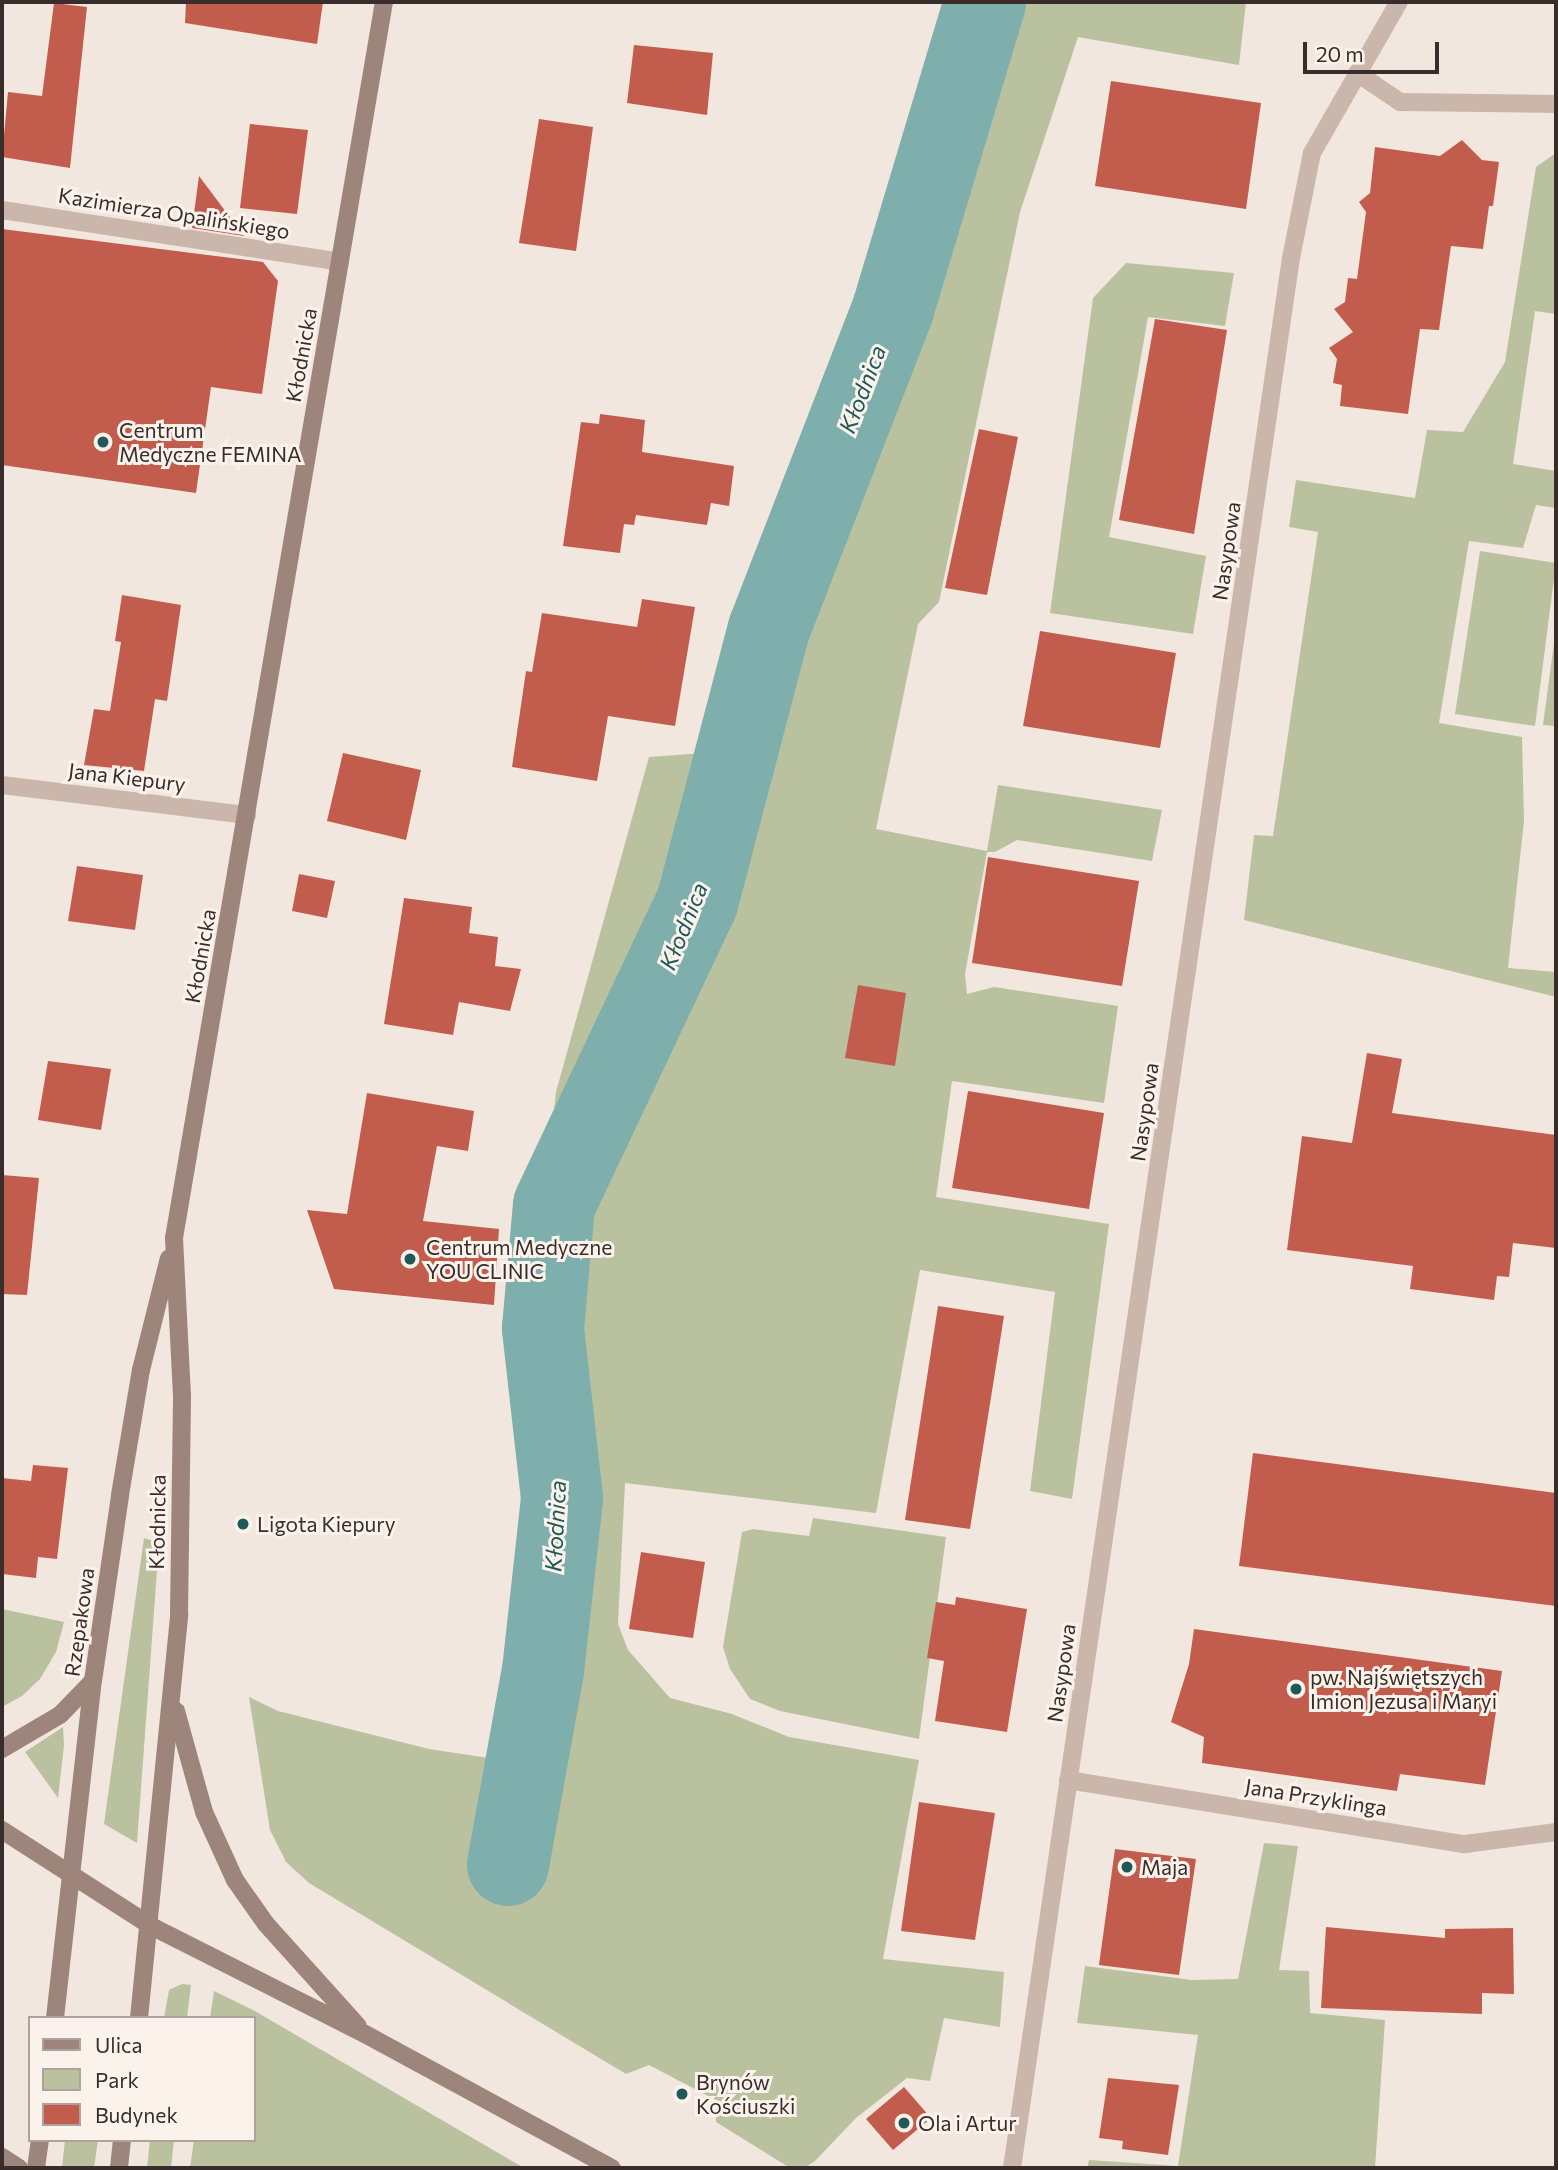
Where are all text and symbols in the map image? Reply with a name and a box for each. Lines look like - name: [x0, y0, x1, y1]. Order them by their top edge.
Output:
- scale bar: [1306, 28, 1442, 72]
- text: 20 m: [1316, 41, 1364, 66]
- street label: Kazimierza Opalińskiego: [56, 182, 292, 244]
- street label: Kłodnicka: [280, 306, 322, 404]
- water label: Kłodnica: [833, 341, 891, 437]
- place label: Centrum Medyczne FEMINA: [119, 417, 302, 467]
- marker: Centrum Medyczne FEMINA: [93, 432, 113, 452]
- street label: Nasypowa: [1207, 500, 1245, 602]
- street label: Jana Kiepury: [67, 757, 187, 797]
- water label: Kłodnica: [653, 878, 713, 974]
- street label: Kłodnicka: [179, 907, 221, 1005]
- street label: Nasypowa: [1125, 1061, 1163, 1163]
- place label: Centrum Medyczne YOU CLINIC: [426, 1234, 612, 1284]
- marker: Centrum Medyczne YOU CLINIC: [400, 1249, 420, 1269]
- street label: Kłodnicka: [144, 1474, 170, 1570]
- water label: Kłodnica: [539, 1479, 571, 1573]
- place label: Ligota Kiepury: [257, 1511, 396, 1537]
- marker: Ligota Kiepury: [235, 1516, 251, 1532]
- street label: Rzepakowa: [59, 1566, 99, 1678]
- street label: Nasypowa: [1042, 1622, 1080, 1724]
- place label: pw. Najświętszych Imion Jezusa i Maryi: [1310, 1664, 1497, 1714]
- marker: pw. Najświętszych Imion Jezusa i Maryi: [1288, 1681, 1304, 1697]
- street label: Jana Przyklinga: [1243, 1773, 1389, 1821]
- place label: Maja: [1141, 1854, 1188, 1880]
- marker: Maja: [1119, 1859, 1135, 1875]
- legend: [28, 2016, 256, 2142]
- text: Ulica: [95, 2032, 142, 2057]
- text: Park: [95, 2067, 139, 2092]
- place label: Brynów Kościuszki: [696, 2069, 796, 2119]
- marker: Brynów Kościuszki: [674, 2086, 690, 2102]
- text: Budynek: [95, 2102, 178, 2127]
- place label: Ola i Artur: [918, 2110, 1017, 2136]
- marker: Ola i Artur: [896, 2115, 912, 2131]

